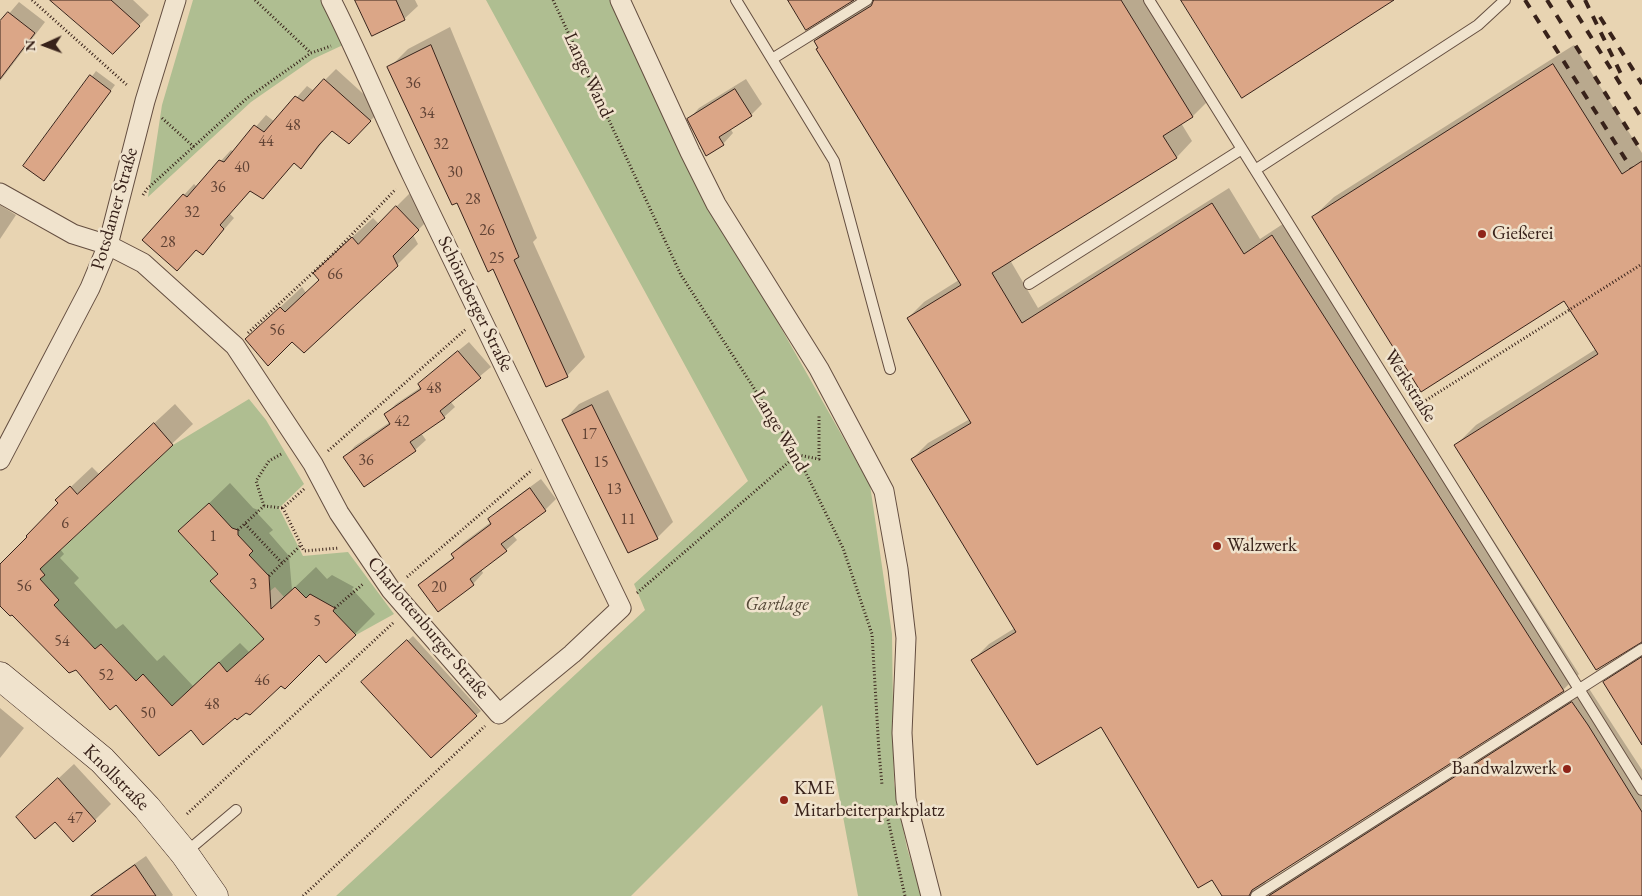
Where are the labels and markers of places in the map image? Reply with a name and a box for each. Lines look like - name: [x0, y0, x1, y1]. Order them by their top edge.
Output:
- place label: Gießerei: [1492, 223, 1553, 245]
- marker: Gießerei: [1476, 228, 1488, 240]
- place label: Walzwerk: [1227, 535, 1297, 557]
- marker: Walzwerk: [1211, 540, 1223, 552]
- place label: Bandwalzwerk: [1451, 758, 1557, 780]
- marker: Bandwalzwerk: [1561, 763, 1573, 775]
- place label: KME Mitarbeiterparkplatz: [794, 778, 944, 822]
- marker: KME Mitarbeiterparkplatz: [778, 794, 790, 806]

